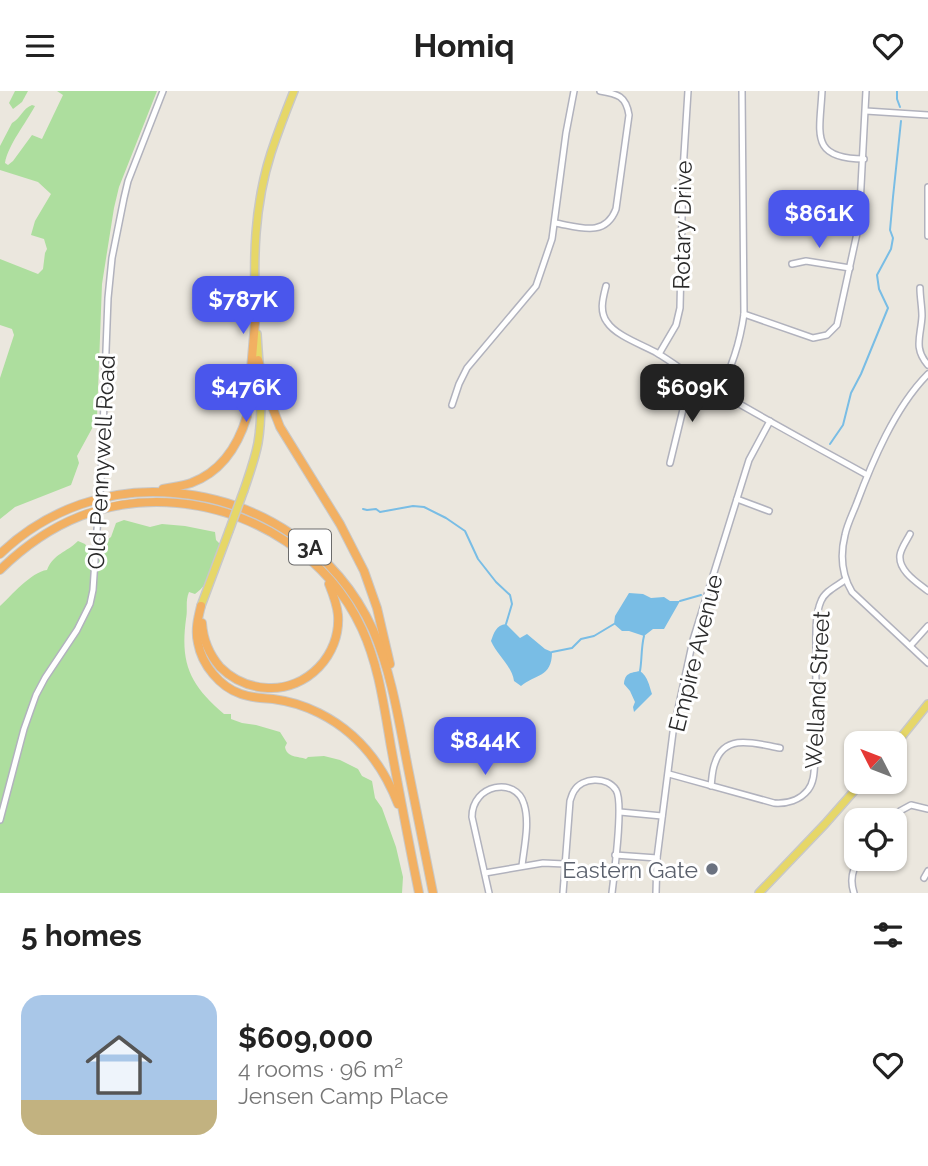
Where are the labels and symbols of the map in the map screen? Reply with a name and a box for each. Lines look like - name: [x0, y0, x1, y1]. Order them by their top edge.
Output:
- street label: Rotary Drive: [667, 160, 697, 290]
- pin: $861K: [770, 191, 868, 250]
- pin: $787K: [194, 277, 292, 336]
- street label: Old Pennywell Road: [82, 354, 120, 570]
- pin: $476K: [197, 365, 295, 424]
- pin: $609K: [643, 365, 741, 424]
- road number: 3A: [289, 529, 331, 565]
- street label: Empire Avenue: [662, 571, 728, 735]
- street label: Welland Street: [799, 610, 835, 770]
- pin: $844K: [436, 717, 534, 777]
- north arrow: [844, 731, 906, 795]
- place label: Eastern Gate: [562, 856, 698, 883]
- marker: Eastern Gate: [704, 861, 720, 877]

